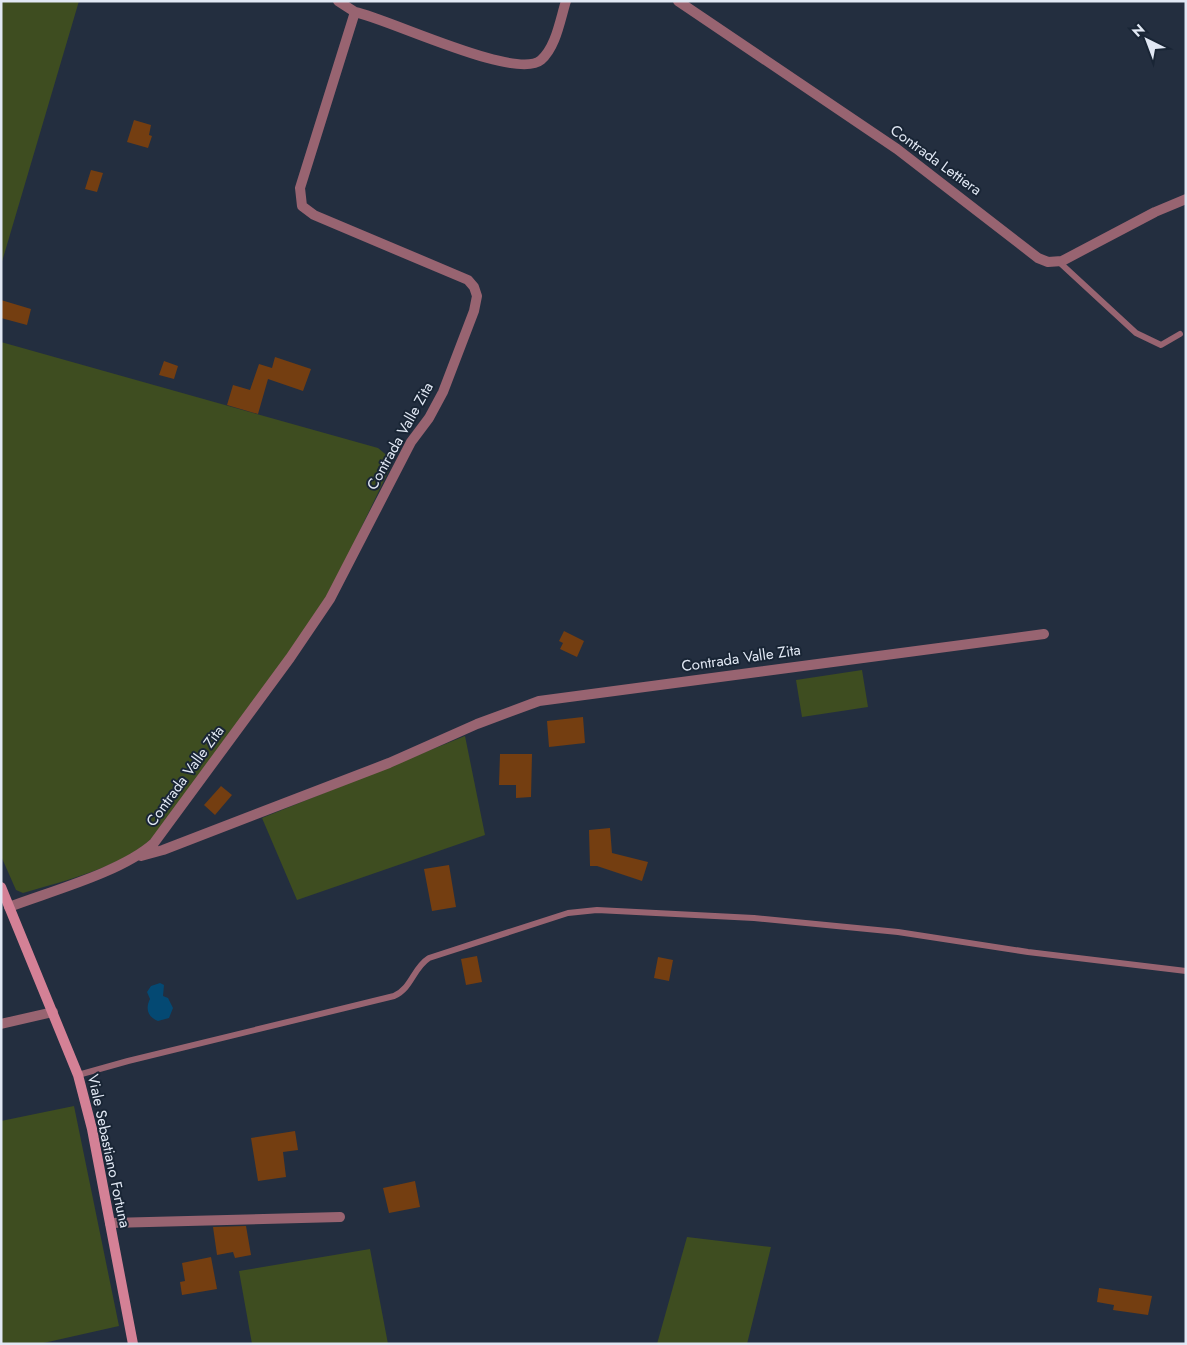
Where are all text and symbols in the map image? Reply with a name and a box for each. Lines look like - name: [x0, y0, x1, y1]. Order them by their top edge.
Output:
- north arrow: [1122, 15, 1172, 65]
- text: N: [1127, 19, 1149, 41]
- street label: Contrada Lettiera: [886, 119, 986, 201]
- street label: Contrada Valle Zita: [361, 378, 439, 494]
- street label: Contrada Valle Zita: [680, 639, 802, 677]
- street label: Contrada Valle Zita: [141, 721, 229, 831]
- street label: Viale Sebastiano Fortuna: [82, 1072, 136, 1230]

